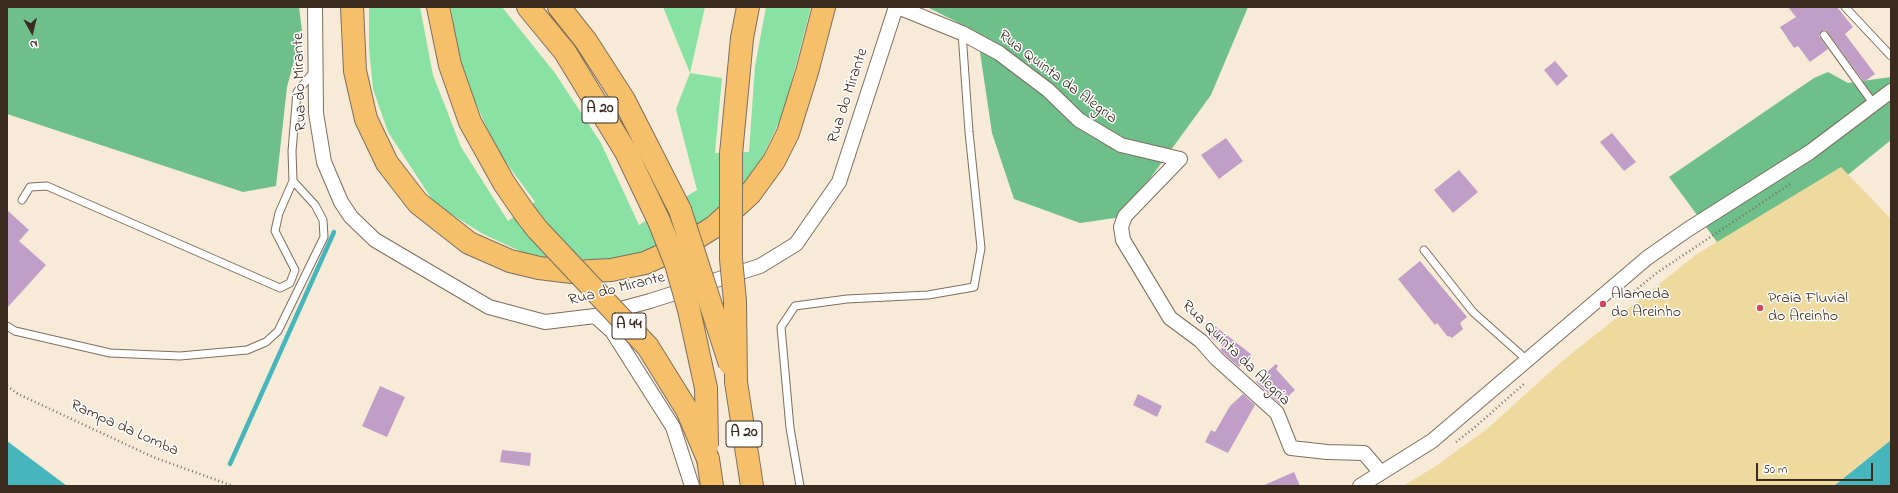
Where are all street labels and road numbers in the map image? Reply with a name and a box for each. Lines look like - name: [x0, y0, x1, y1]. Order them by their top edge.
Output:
- street label: Rua Quinta da Alegria: [994, 27, 1120, 129]
- street label: Rua do Mirante: [290, 32, 312, 132]
- street label: Rua do Mirante: [825, 46, 873, 146]
- road number: A 20: [582, 97, 618, 123]
- street label: Rua do Mirante: [567, 269, 667, 311]
- street label: Rua Quinta da Alegria: [1177, 297, 1293, 411]
- road number: A 44: [612, 313, 646, 339]
- street label: Rampa da Lomba: [67, 397, 181, 461]
- road number: A 20: [726, 421, 762, 447]

